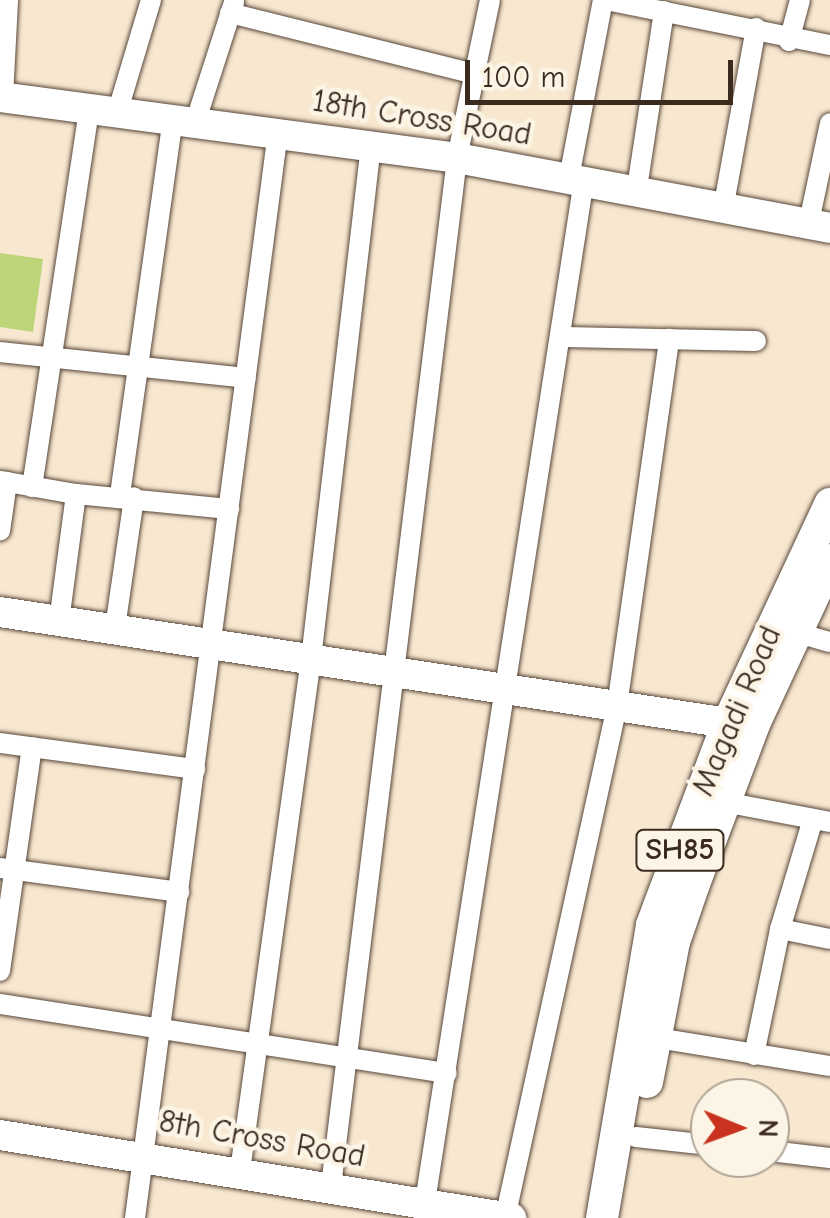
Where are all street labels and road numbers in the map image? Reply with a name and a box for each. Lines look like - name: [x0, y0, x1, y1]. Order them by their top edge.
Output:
- street label: 18th Cross Road: [310, 82, 534, 154]
- street label: Magadi Road: [684, 620, 790, 802]
- road number: SH85: [635, 825, 725, 875]
- street label: 8th Cross Road: [156, 1102, 368, 1176]

